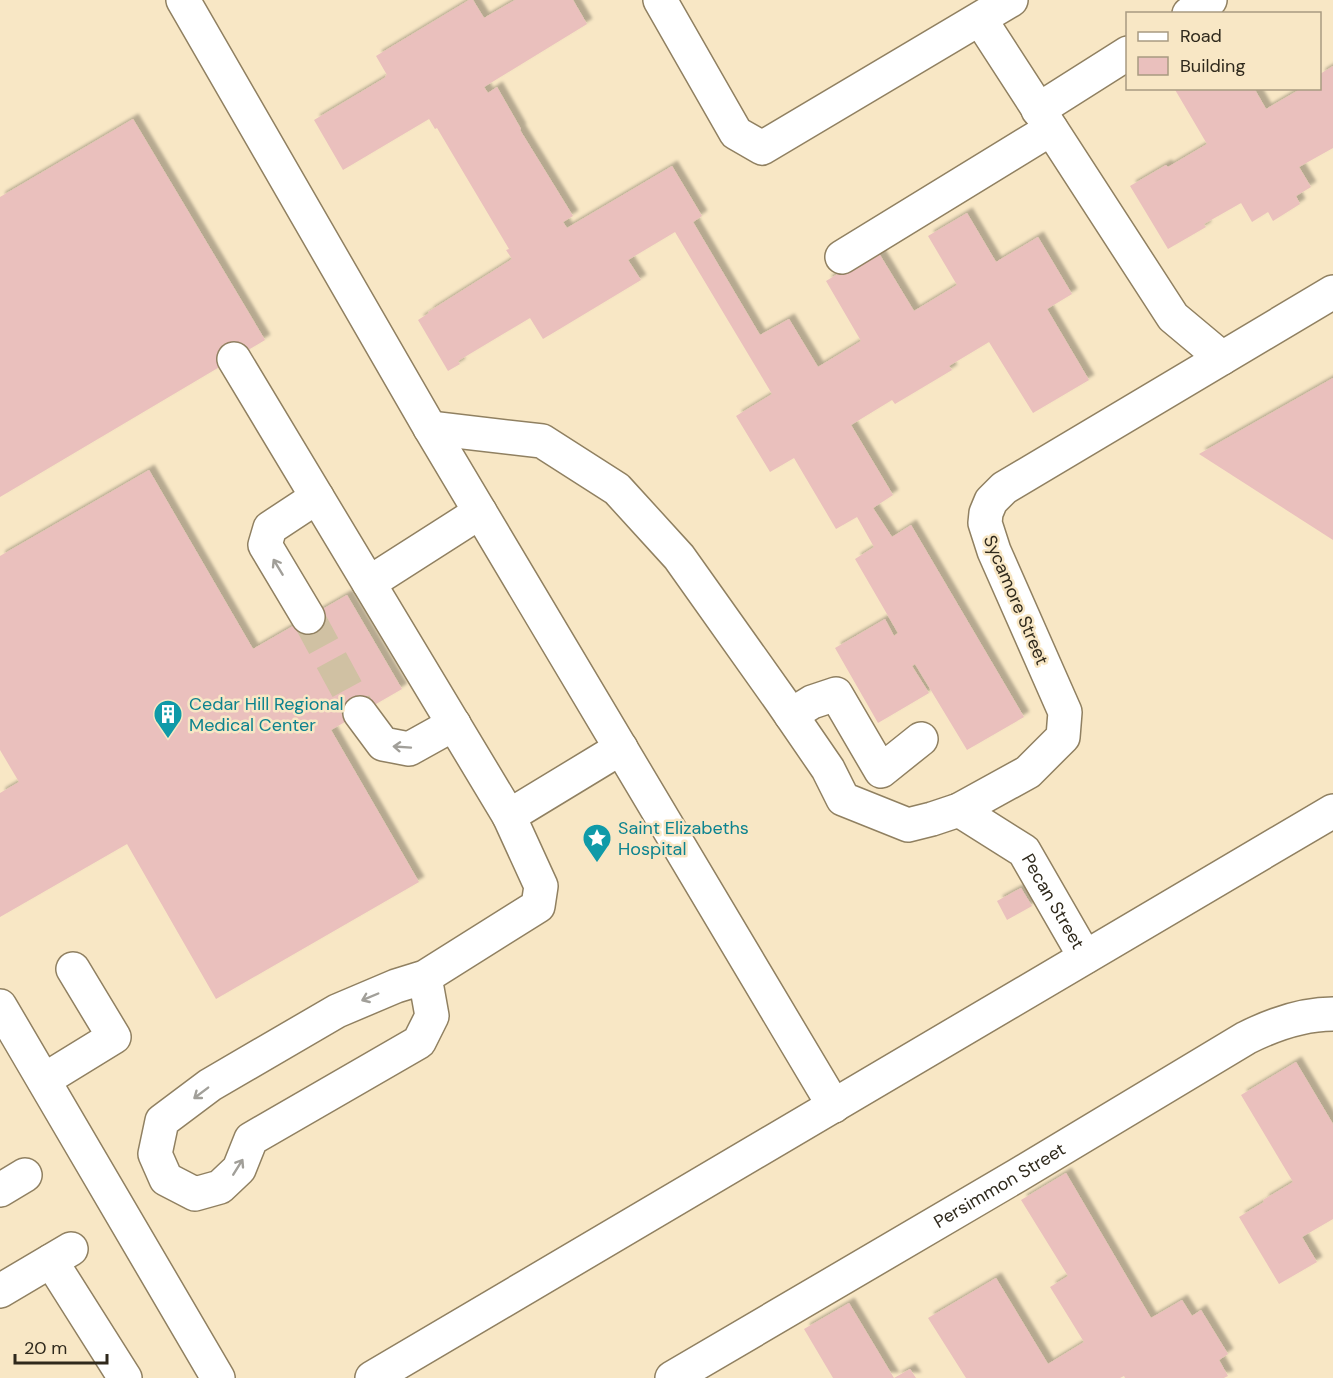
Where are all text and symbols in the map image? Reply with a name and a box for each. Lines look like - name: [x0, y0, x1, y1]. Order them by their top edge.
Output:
- legend: [1126, 12, 1321, 90]
- text: Road: [1180, 24, 1222, 48]
- text: Building: [1180, 54, 1245, 78]
- street label: Sycamore Street: [978, 531, 1054, 669]
- one-way arrow: [271, 559, 283, 576]
- place label: Cedar Hill Regional Medical Center: [189, 692, 344, 737]
- building icon: Cedar Hill Regional Medical Center: [152, 698, 184, 740]
- one-way arrow: [393, 741, 412, 752]
- place label: Saint Elizabeths Hospital: [618, 816, 749, 861]
- place icon: Saint Elizabeths Hospital: [581, 822, 613, 864]
- street label: Pecan Street: [1016, 849, 1090, 954]
- one-way arrow: [361, 992, 380, 1003]
- one-way arrow: [193, 1086, 209, 1099]
- street label: Persimmon Street: [929, 1137, 1070, 1234]
- one-way arrow: [232, 1158, 244, 1175]
- scale bar: [15, 1327, 106, 1365]
- text: 20 m: [24, 1336, 67, 1360]

